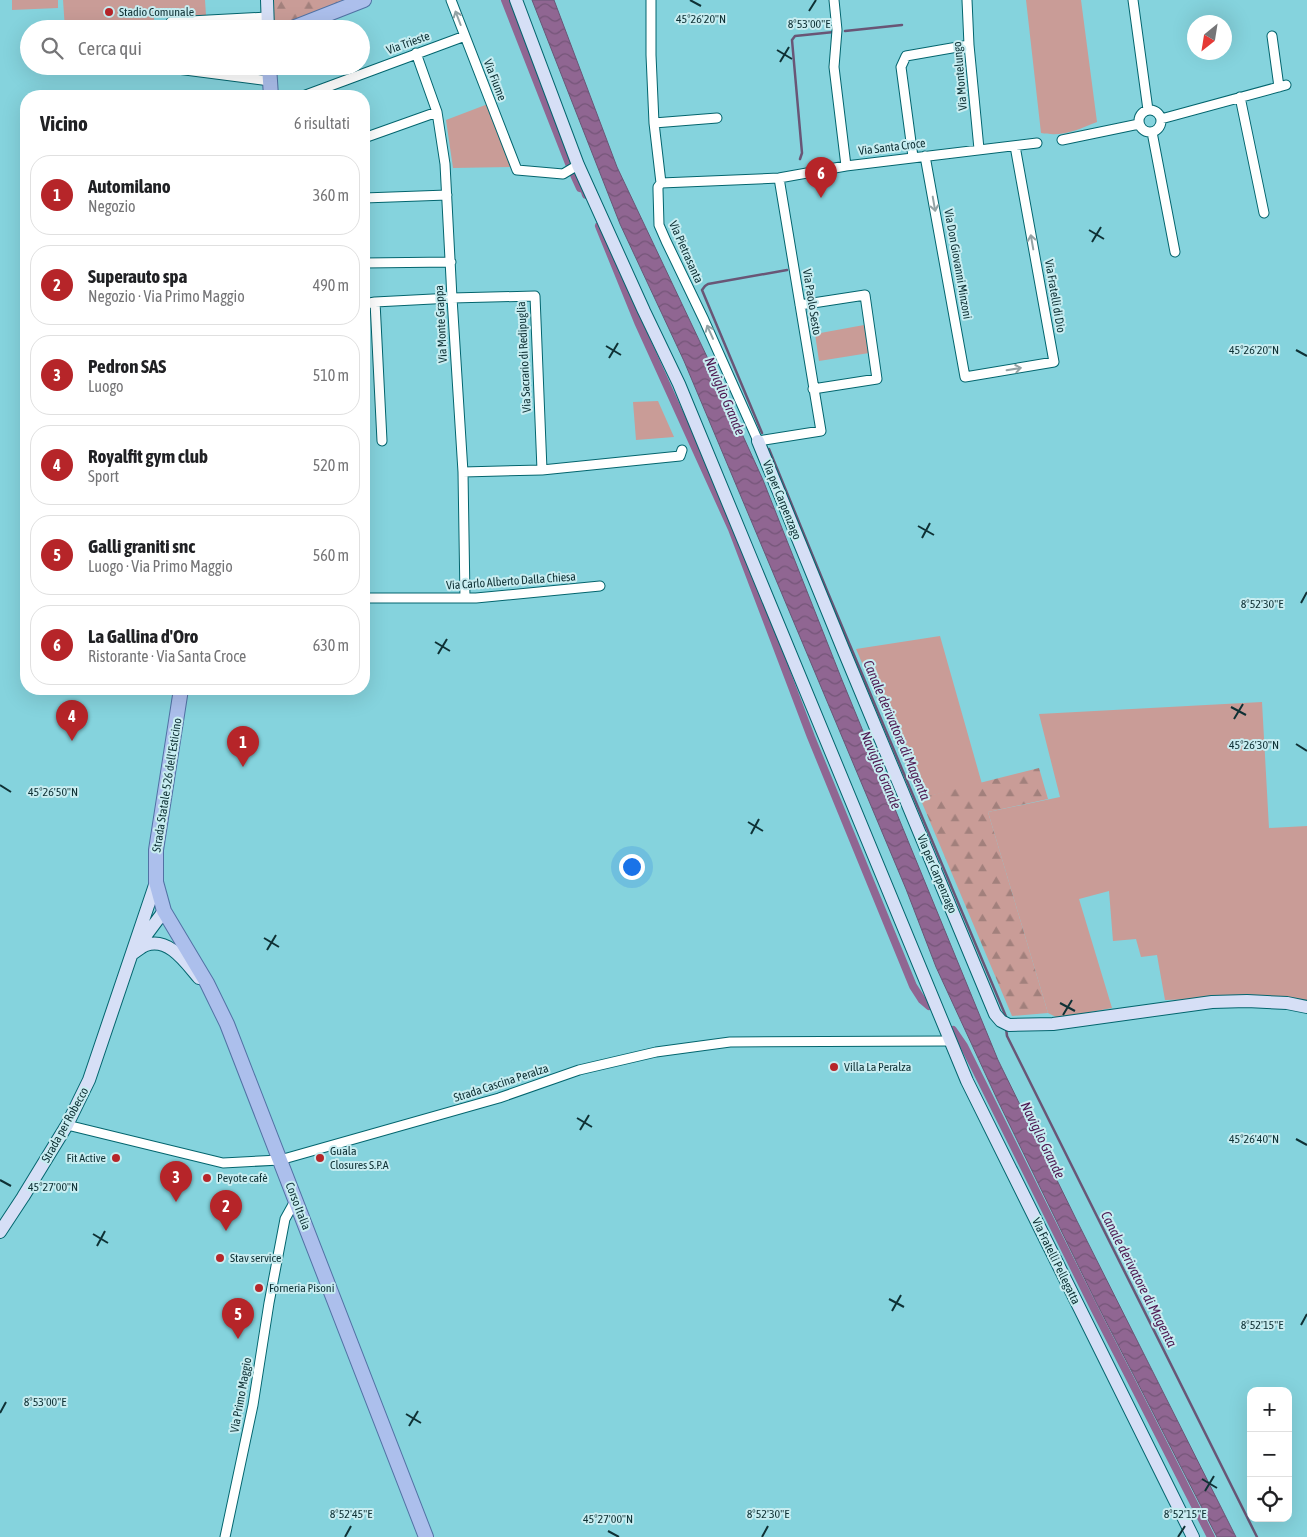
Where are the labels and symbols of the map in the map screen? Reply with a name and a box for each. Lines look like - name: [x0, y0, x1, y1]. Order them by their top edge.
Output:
- place label: Stadio Comunale: [119, 5, 194, 19]
- marker: Stadio Comunale: [103, 6, 115, 18]
- one-way arrow: [453, 11, 462, 26]
- text: 45°26'20"N: [676, 12, 726, 26]
- north arrow: [1187, 15, 1232, 60]
- text: 8°53'00"E: [788, 17, 830, 31]
- street label: Via Trieste: [384, 29, 432, 57]
- street label: Via Montelungo: [950, 40, 970, 111]
- street label: Via Fiume: [481, 57, 509, 103]
- street label: Via Santa Croce: [858, 136, 926, 158]
- pin: 6: [805, 157, 837, 198]
- one-way arrow: [930, 195, 940, 211]
- street label: Via Don Giovanni Minzoni: [941, 208, 975, 320]
- street label: Via Pietrasanta: [666, 219, 706, 285]
- one-way arrow: [1027, 235, 1037, 251]
- street label: Via Fratelli di Dio: [1042, 258, 1068, 334]
- street label: Via Paolo Sesto: [800, 268, 824, 336]
- street label: Via Monte Grappa: [432, 285, 450, 363]
- street label: Via Sacrario di Redipuglia: [514, 301, 534, 413]
- one-way arrow: [704, 325, 714, 340]
- text: 45°26'20"N: [1229, 343, 1279, 357]
- water label: Naviglio Grande: [701, 355, 749, 437]
- one-way arrow: [1005, 363, 1021, 373]
- street label: Via per Carpenzago: [760, 458, 804, 542]
- street label: Via Carlo Alberto Dalla Chiesa: [446, 569, 576, 593]
- text: 8°52'30"E: [1241, 597, 1283, 611]
- water label: Canale derivatore di Magenta: [860, 658, 934, 803]
- pin: 4: [56, 700, 88, 741]
- street label: Strada Statale 526 dell'Esticino: [149, 716, 185, 853]
- pin: 1: [227, 726, 259, 767]
- water label: Naviglio Grande: [857, 729, 905, 811]
- text: 45°26'30"N: [1229, 738, 1279, 752]
- text: 45°26'50"N: [28, 785, 78, 799]
- street label: Via per Carpenzago: [914, 833, 960, 916]
- your location: [619, 854, 645, 880]
- place label: Villa La Peralza: [844, 1060, 911, 1074]
- street label: Strada Cascina Peralza: [452, 1061, 550, 1105]
- marker: Villa La Peralza: [828, 1061, 840, 1073]
- street label: Strada per Robecco: [39, 1085, 92, 1165]
- water label: Naviglio Grande: [1018, 1099, 1068, 1181]
- text: 45°26'40"N: [1229, 1132, 1279, 1146]
- place label: Guala Closures S.P.A: [330, 1144, 389, 1172]
- place label: Fit Active: [66, 1151, 106, 1165]
- marker: Fit Active: [110, 1152, 122, 1164]
- marker: Guala Closures S.P.A: [314, 1152, 326, 1164]
- pin: 3: [160, 1161, 192, 1202]
- place label: Peyote cafè: [217, 1171, 268, 1185]
- marker: Peyote cafè: [201, 1172, 213, 1184]
- text: 45°27'00"N: [28, 1180, 78, 1194]
- street label: Corso Italia: [283, 1180, 313, 1232]
- pin: 2: [210, 1190, 242, 1231]
- water label: Canale derivatore di Magenta: [1098, 1208, 1180, 1350]
- street label: Via Fratelli Pellegatta: [1029, 1215, 1083, 1307]
- place label: Stav service: [230, 1251, 281, 1265]
- marker: Stav service: [214, 1252, 226, 1264]
- place label: Forneria Pisoni: [269, 1281, 334, 1295]
- marker: Forneria Pisoni: [253, 1282, 265, 1294]
- pin: 5: [222, 1298, 254, 1339]
- text: 8°52'15"E: [1241, 1318, 1283, 1332]
- street label: Via Primo Maggio: [228, 1356, 255, 1434]
- text: 8°53'00"E: [24, 1395, 66, 1409]
- text: 8°52'45"E: [330, 1507, 372, 1521]
- text: 8°52'30"E: [747, 1507, 789, 1521]
- text: 8°52'15"E: [1164, 1507, 1206, 1521]
- text: 45°27'00"N: [583, 1512, 633, 1526]

